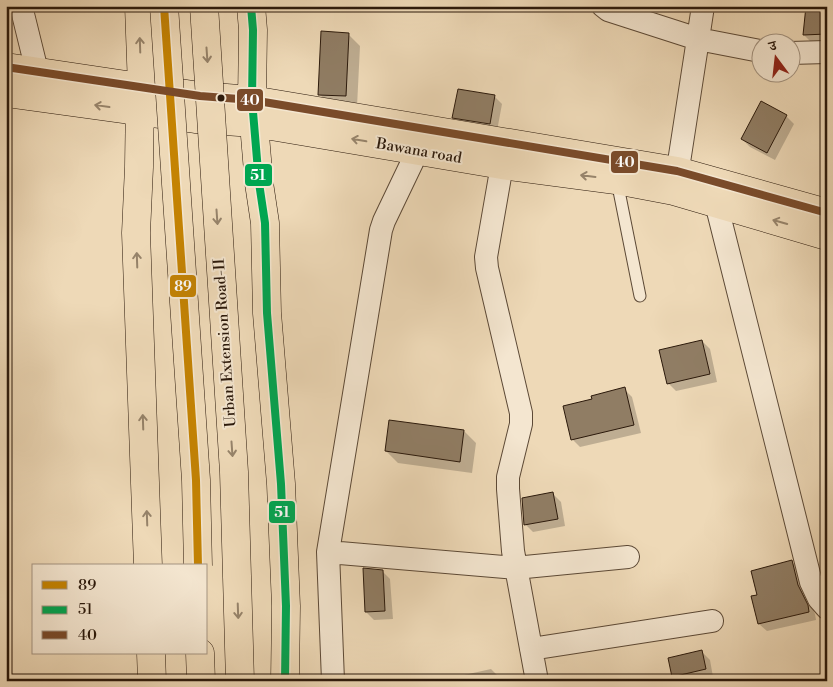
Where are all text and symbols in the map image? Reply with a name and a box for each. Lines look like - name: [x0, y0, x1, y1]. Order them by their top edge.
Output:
- north arrow: [750, 32, 800, 82]
- one-way arrow: [136, 37, 145, 53]
- text: उ: [766, 37, 780, 56]
- one-way arrow: [202, 47, 211, 63]
- line badge: 40: [236, 88, 264, 112]
- text: 40: [240, 92, 260, 110]
- unlabelled marker: [216, 93, 226, 103]
- one-way arrow: [94, 101, 110, 111]
- street label: Bawana road: [374, 134, 464, 168]
- one-way arrow: [351, 135, 367, 145]
- line badge: 40: [610, 150, 639, 174]
- text: 40: [615, 154, 635, 172]
- line badge: 51: [244, 163, 273, 187]
- text: 51: [250, 167, 266, 185]
- one-way arrow: [581, 171, 597, 181]
- one-way arrow: [213, 209, 222, 225]
- one-way arrow: [772, 217, 788, 227]
- one-way arrow: [132, 252, 141, 268]
- street label: Urban Extension Road-II: [210, 258, 240, 428]
- line badge: 89: [169, 274, 197, 298]
- text: 89: [174, 278, 192, 296]
- one-way arrow: [139, 414, 148, 430]
- one-way arrow: [228, 441, 237, 457]
- line badge: 51: [268, 500, 296, 524]
- text: 51: [274, 504, 290, 522]
- one-way arrow: [142, 511, 151, 527]
- legend: [32, 564, 208, 654]
- text: 89: [78, 576, 96, 595]
- text: 51: [78, 600, 93, 619]
- one-way arrow: [233, 603, 243, 619]
- text: 40: [78, 626, 97, 645]

